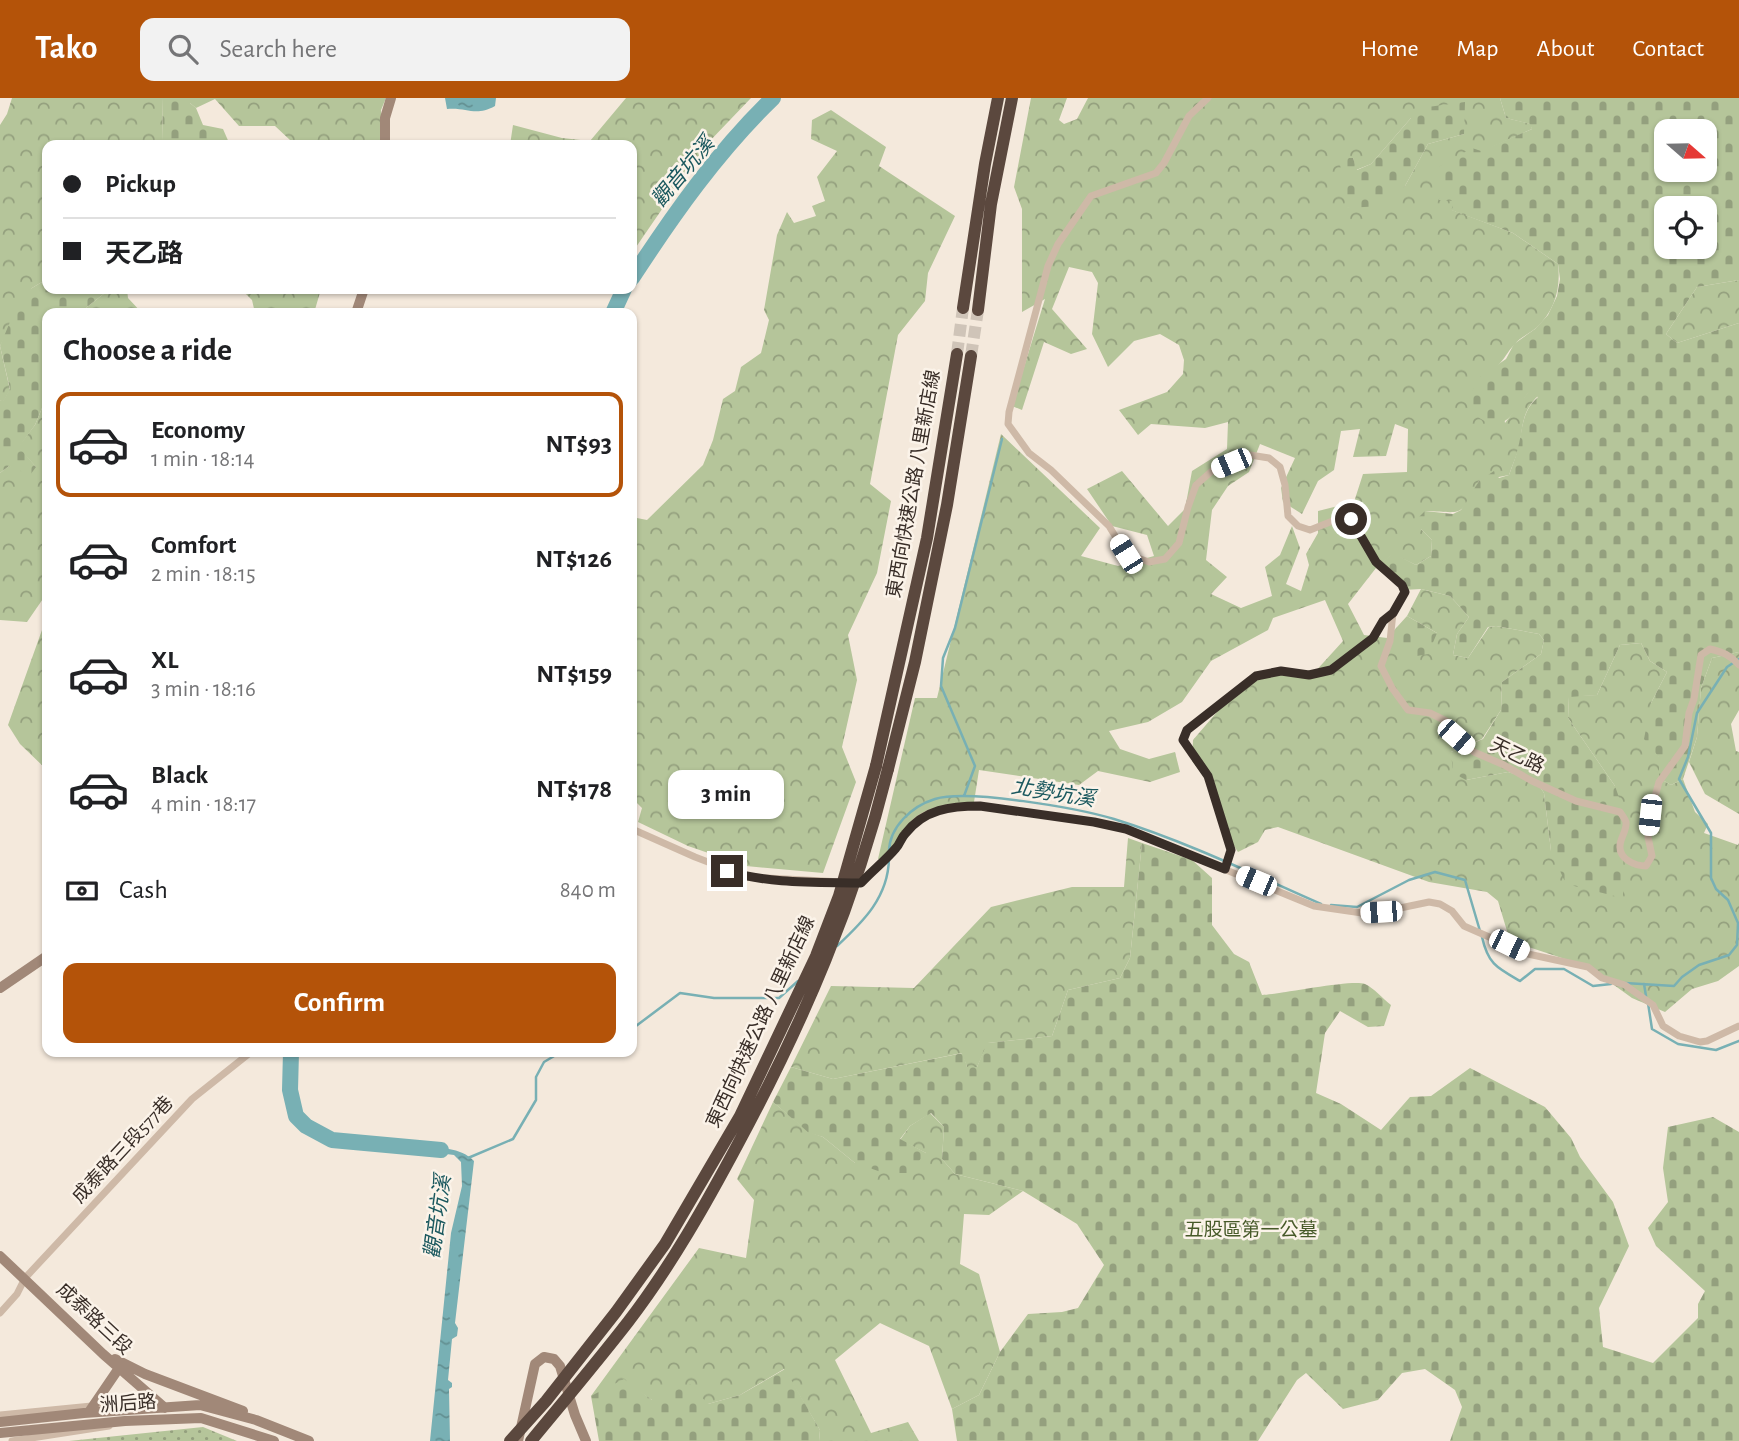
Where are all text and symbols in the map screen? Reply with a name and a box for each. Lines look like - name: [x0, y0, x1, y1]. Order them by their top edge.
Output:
- search box: [140, 18, 630, 81]
- icon: search: [164, 30, 202, 68]
- text: Tako: [35, 32, 98, 65]
- text: Search here: [220, 36, 337, 62]
- text: Home: [1361, 37, 1419, 61]
- text: Map: [1457, 37, 1499, 61]
- text: About: [1537, 37, 1594, 61]
- text: Contact: [1632, 37, 1704, 61]
- north arrow: [1654, 119, 1717, 182]
- map controls: [1654, 119, 1717, 259]
- water label: 觀音坑溪: [647, 130, 720, 211]
- text: Pickup: [105, 171, 176, 197]
- button: locate: [1654, 196, 1717, 259]
- text: 天乙路: [105, 241, 183, 267]
- text: Choose a ride: [63, 334, 232, 366]
- street label: 東西向快速公路 八里新店線: [883, 368, 943, 599]
- icon: car: [67, 413, 130, 476]
- text: Economy: [151, 417, 245, 443]
- text: NT$93: [546, 431, 612, 457]
- car: [1208, 445, 1255, 481]
- text: 1 min · 18:14: [151, 448, 254, 471]
- route start: [1335, 503, 1367, 535]
- icon: car: [67, 528, 130, 591]
- car: [1106, 531, 1147, 577]
- text: Comfort: [151, 532, 236, 558]
- text: NT$126: [535, 546, 612, 572]
- text: 2 min · 18:15: [151, 563, 256, 586]
- icon: car: [67, 643, 130, 706]
- text: XL: [151, 647, 178, 673]
- text: NT$159: [536, 661, 612, 687]
- text: 3 min · 18:16: [151, 678, 256, 701]
- car: [1434, 715, 1479, 759]
- street label: 天乙路: [1487, 734, 1547, 777]
- icon: car: [67, 758, 130, 821]
- text: Black: [151, 762, 208, 788]
- callout: 3 min: [669, 770, 785, 818]
- water label: 北勢坑溪: [1010, 775, 1099, 810]
- text: NT$178: [536, 776, 612, 802]
- text: 3 min: [701, 783, 751, 806]
- text: 4 min · 18:17: [151, 793, 256, 816]
- car: [1638, 793, 1663, 837]
- route end: [711, 855, 743, 887]
- car: [1233, 863, 1280, 899]
- icon: cash: [63, 872, 101, 910]
- text: Cash: [119, 877, 168, 903]
- text: 840 m: [560, 879, 616, 902]
- car: [1360, 900, 1403, 924]
- street label: 東西向快速公路 八里新店線: [702, 912, 818, 1131]
- car: [1486, 926, 1533, 964]
- button: Confirm: [63, 963, 616, 1043]
- street label: 成泰路三段577巷: [68, 1092, 177, 1207]
- water label: 觀音坑溪: [421, 1171, 455, 1260]
- park label: 五股區第一公墓: [1184, 1219, 1318, 1240]
- street label: 成泰路三段: [53, 1278, 137, 1358]
- street label: 洲后路: [99, 1391, 157, 1415]

